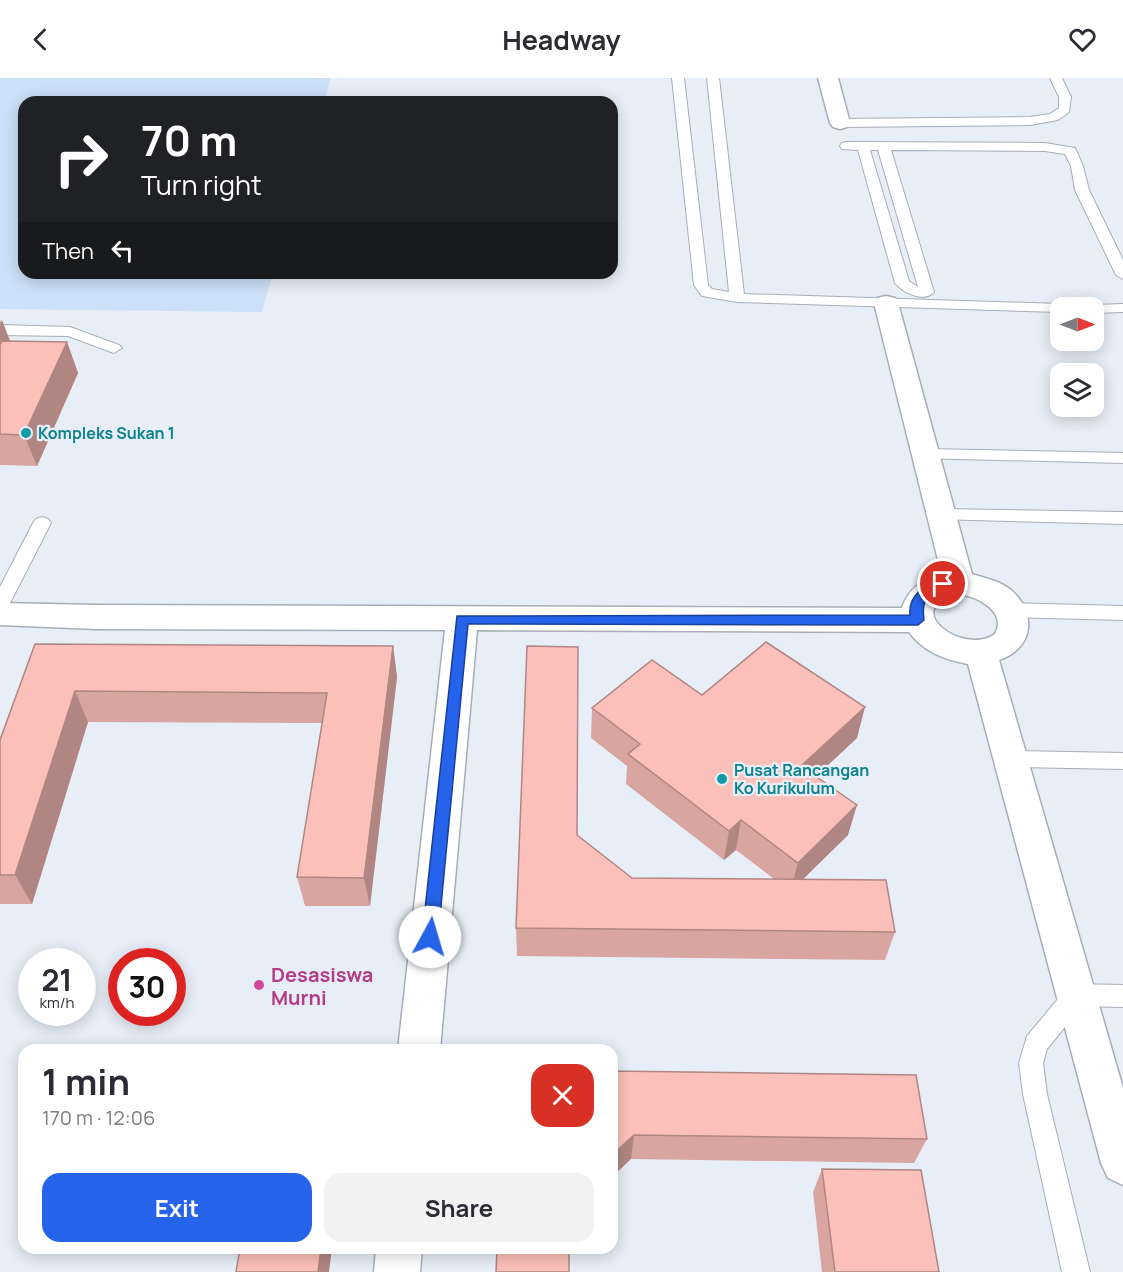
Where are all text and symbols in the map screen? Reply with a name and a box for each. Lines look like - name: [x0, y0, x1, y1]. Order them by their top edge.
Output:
- text: Headway: [502, 21, 621, 58]
- icon: back: [24, 23, 57, 56]
- icon: heart: [1066, 23, 1099, 56]
- text: 70 m: [141, 111, 237, 169]
- icon: right: [42, 120, 120, 198]
- text: Turn right: [141, 166, 262, 203]
- icon: left: [106, 234, 139, 267]
- text: Then: [42, 236, 94, 266]
- north arrow: [1050, 297, 1104, 351]
- map controls: [1050, 297, 1104, 417]
- button: layers: [1050, 363, 1104, 417]
- place label: Kompleks Sukan 1: [38, 422, 175, 444]
- marker: Kompleks Sukan 1: [19, 426, 33, 440]
- pin: [917, 558, 968, 609]
- icon: arrive: [926, 567, 959, 600]
- place label: Pusat Rancangan Ko Kurikulum: [734, 759, 869, 799]
- marker: Pusat Rancangan Ko Kurikulum: [715, 772, 729, 786]
- position arrow: [398, 905, 462, 969]
- speed limit sign: 30: [108, 948, 186, 1026]
- text: 21: [41, 959, 73, 1000]
- place label: Desasiswa Murni: [271, 961, 373, 1011]
- marker: Desasiswa Murni: [252, 978, 266, 992]
- text: km/h: [40, 992, 74, 1013]
- text: 1 min: [42, 1057, 130, 1106]
- button: close: [531, 1064, 594, 1127]
- text: 170 m · 12:06: [42, 1104, 155, 1131]
- button: Exit: [42, 1173, 312, 1242]
- button: Share: [324, 1173, 594, 1242]

